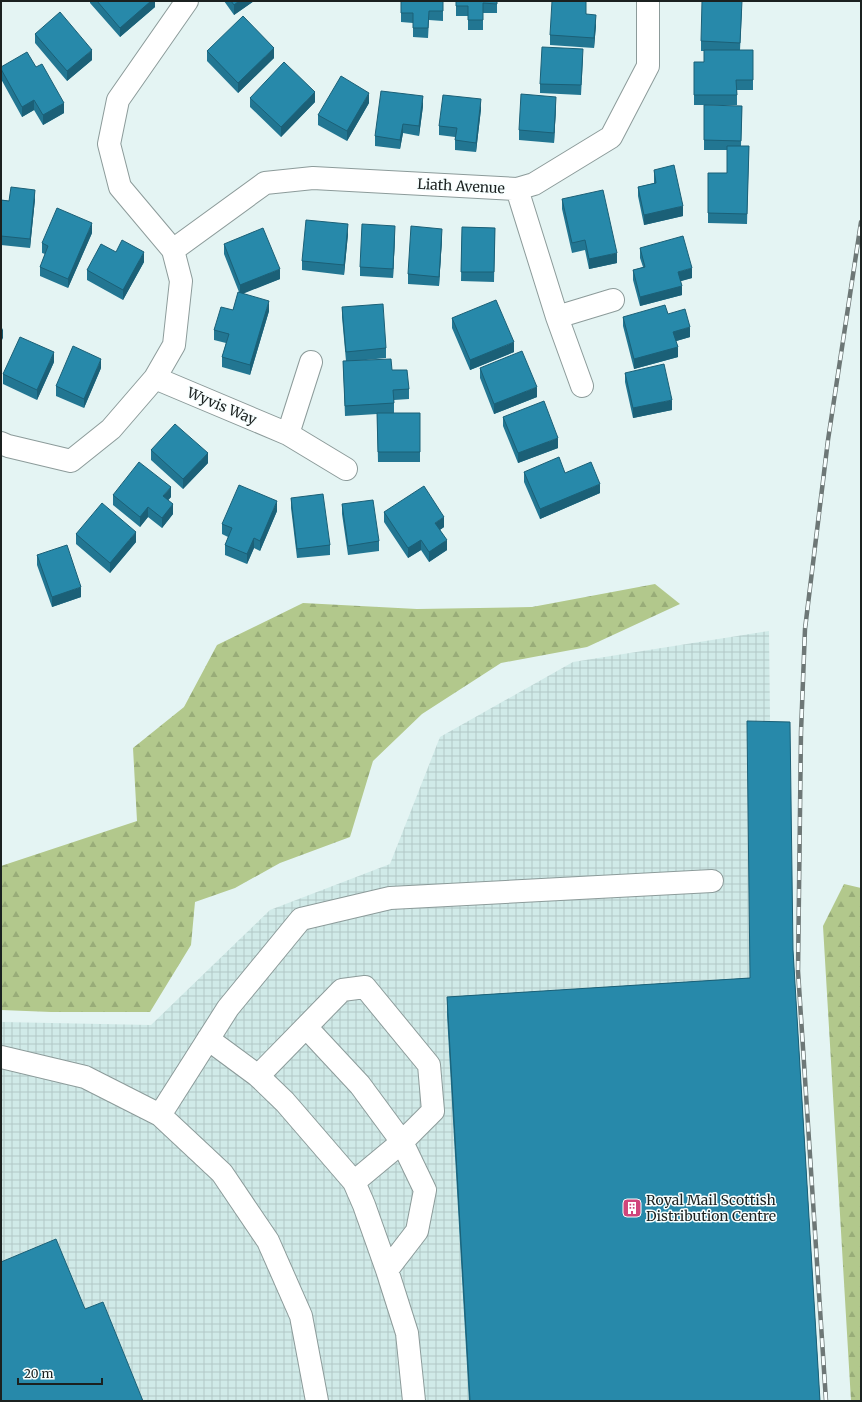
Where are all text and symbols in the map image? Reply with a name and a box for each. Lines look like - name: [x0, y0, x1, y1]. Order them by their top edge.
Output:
- street label: Liath Avenue: [417, 175, 505, 197]
- street label: Wyvis Way: [184, 383, 260, 429]
- place label: Royal Mail Scottish Distribution Centre: [646, 1191, 776, 1225]
- building icon: Royal Mail Scottish Distribution Centre: [621, 1197, 643, 1219]
- scale bar: [18, 1360, 102, 1386]
- text: 20 m: [24, 1366, 53, 1381]

